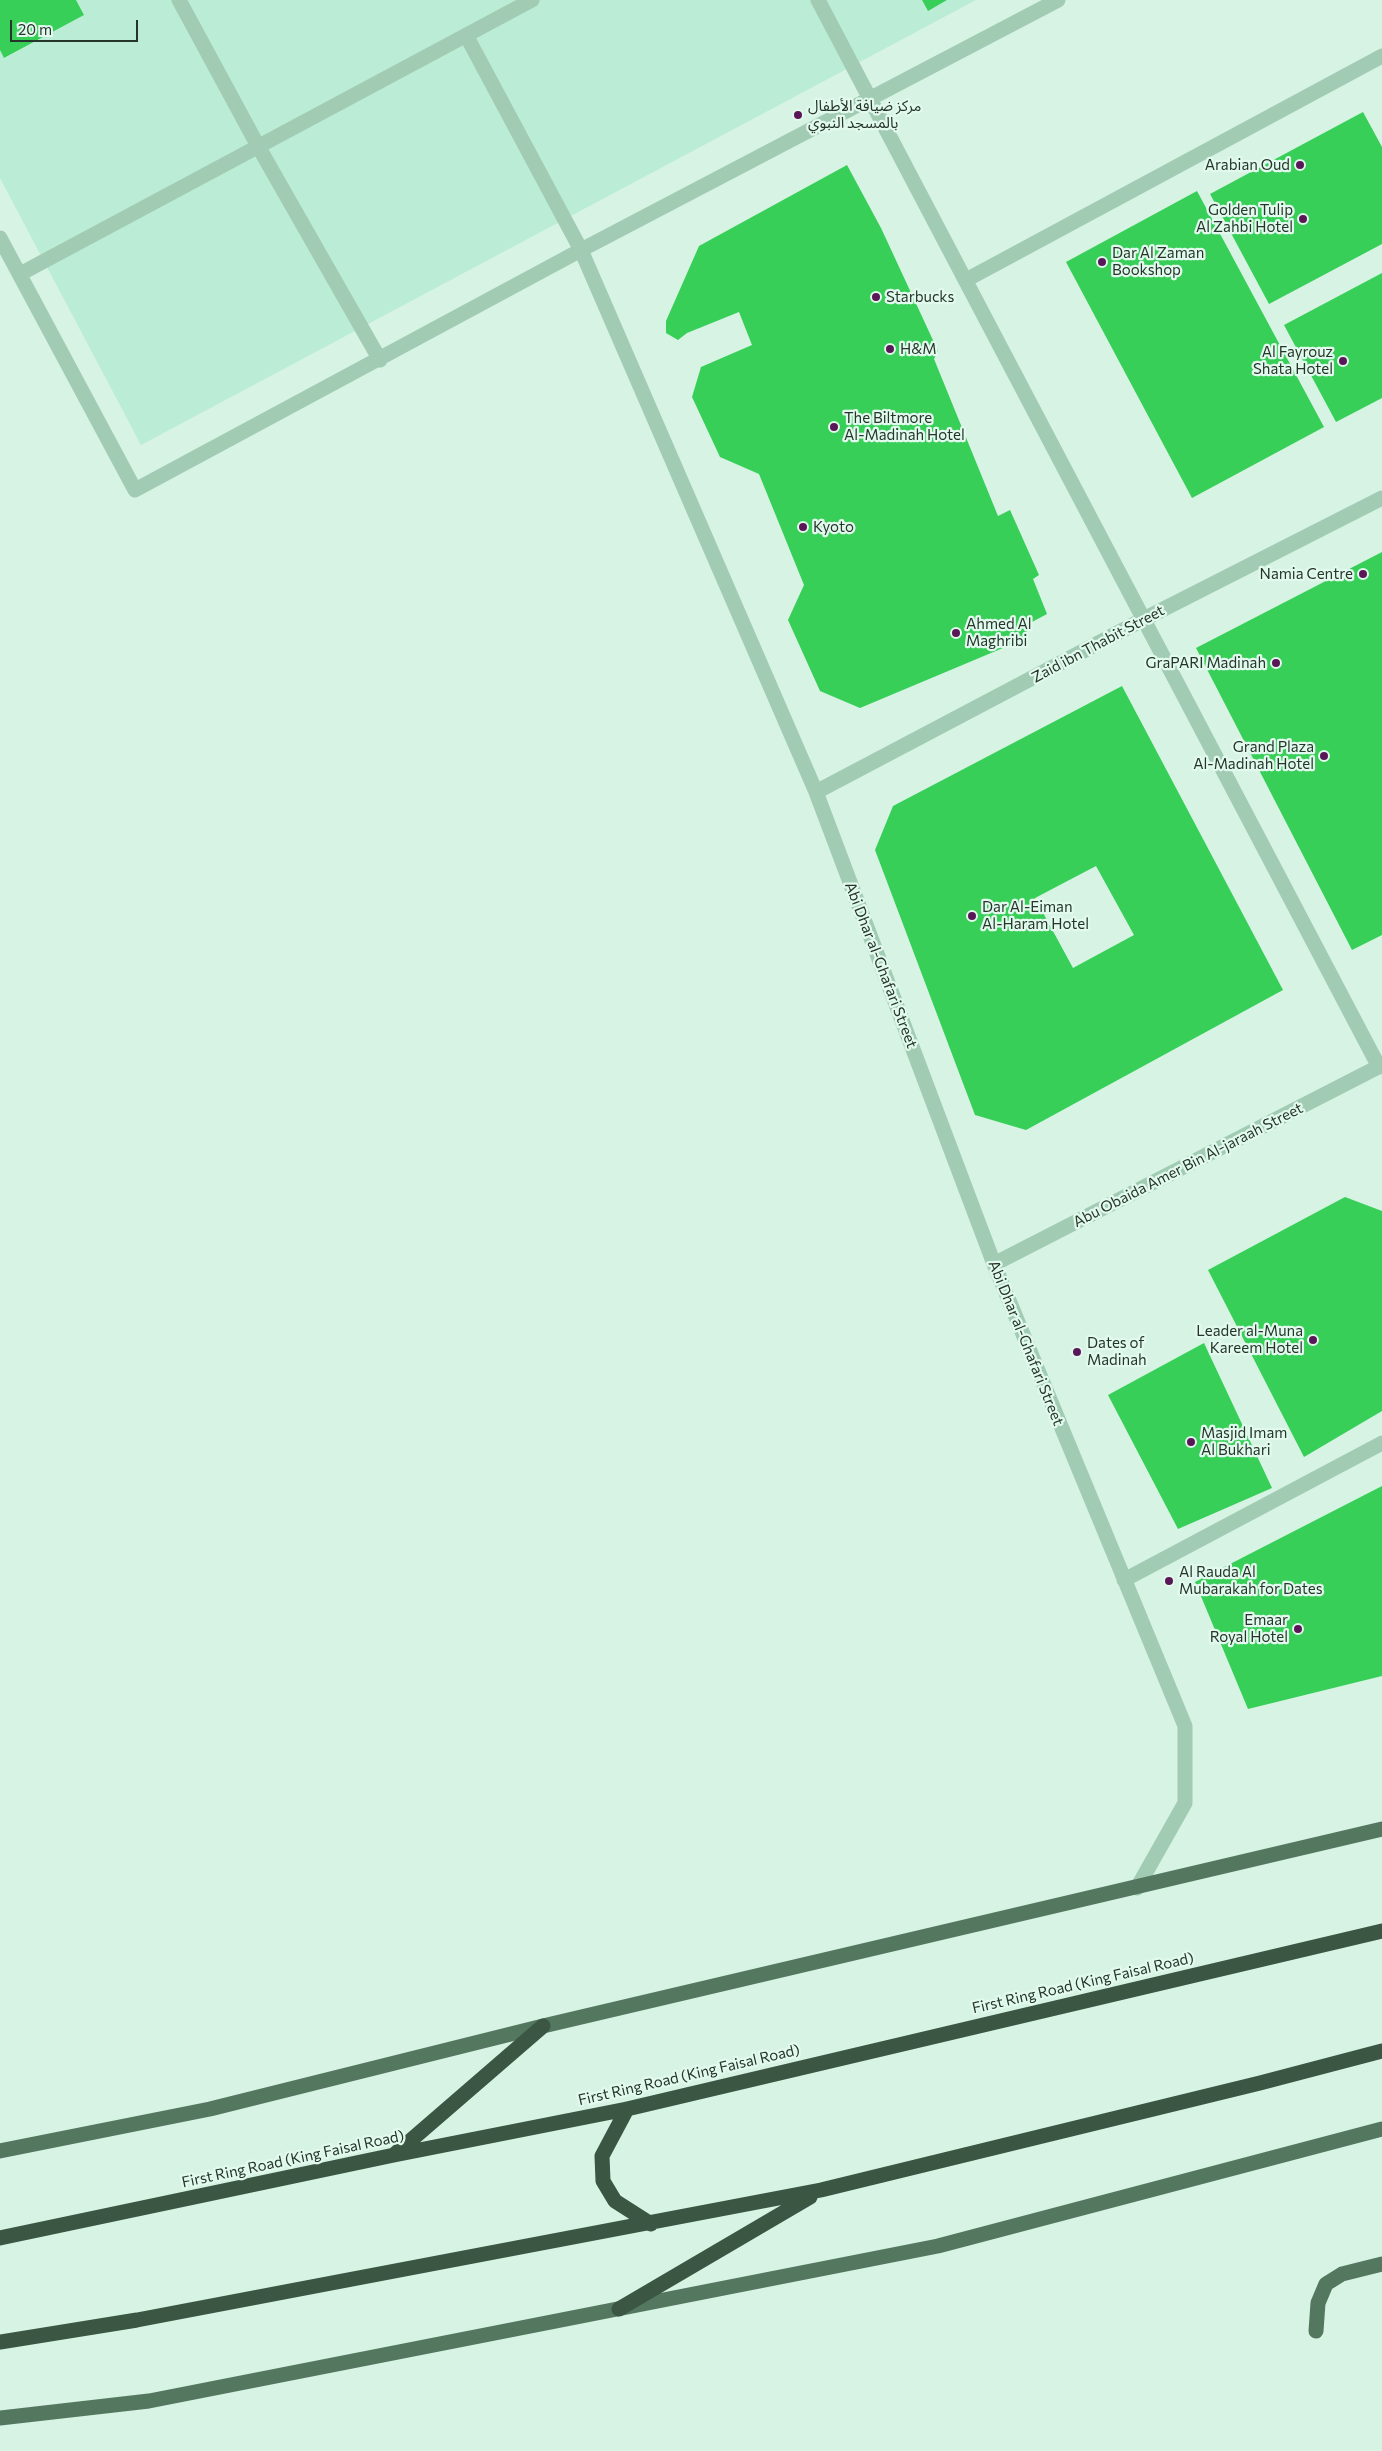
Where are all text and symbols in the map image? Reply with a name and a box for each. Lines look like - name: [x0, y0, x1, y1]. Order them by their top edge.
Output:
- scale bar: [12, 10, 140, 42]
- text: 20 m: [18, 20, 52, 38]
- place label: مركز ضيافة الأطفال بالمسجد النبوي: [808, 97, 921, 132]
- marker: مركز ضيافة الأطفال بالمسجد النبوي: [792, 109, 804, 121]
- place label: Arabian Oud: [1205, 156, 1290, 174]
- marker: Arabian Oud: [1294, 159, 1306, 171]
- place label: Golden Tulip Al Zahbi Hotel: [1196, 201, 1293, 236]
- marker: Golden Tulip Al Zahbi Hotel: [1297, 213, 1309, 225]
- place label: Dar Al Zaman Bookshop: [1112, 244, 1204, 279]
- marker: Dar Al Zaman Bookshop: [1096, 256, 1108, 268]
- place label: Starbucks: [886, 288, 954, 306]
- marker: Starbucks: [870, 291, 882, 303]
- place label: H&M: [900, 340, 937, 358]
- marker: H&M: [884, 343, 896, 355]
- place label: Al Fayrouz Shata Hotel: [1253, 343, 1333, 378]
- marker: Al Fayrouz Shata Hotel: [1337, 355, 1349, 367]
- place label: The Biltmore Al-Madinah Hotel: [844, 409, 965, 444]
- marker: The Biltmore Al-Madinah Hotel: [828, 421, 840, 433]
- place label: Kyoto: [813, 518, 854, 536]
- marker: Kyoto: [797, 521, 809, 533]
- place label: Namia Centre: [1260, 565, 1353, 583]
- marker: Namia Centre: [1357, 568, 1369, 580]
- street label: Zaid ibn Thabit Street: [1029, 601, 1167, 687]
- place label: Ahmed Al Maghribi: [966, 615, 1032, 650]
- marker: Ahmed Al Maghribi: [950, 627, 962, 639]
- place label: GraPARI Madinah: [1146, 654, 1266, 672]
- marker: GraPARI Madinah: [1270, 657, 1282, 669]
- place label: Grand Plaza Al-Madinah Hotel: [1193, 738, 1314, 773]
- marker: Grand Plaza Al-Madinah Hotel: [1318, 750, 1330, 762]
- street label: Abi Dhar al-Ghafari Street: [841, 879, 921, 1051]
- place label: Dar Al-Eiman Al-Haram Hotel: [982, 898, 1089, 933]
- marker: Dar Al-Eiman Al-Haram Hotel: [966, 910, 978, 922]
- street label: Abu Obaida Amer Bin Al-jaraah Street: [1070, 1099, 1306, 1231]
- street label: Abi Dhar al-Ghafari Street: [985, 1258, 1067, 1428]
- place label: Leader al-Muna Kareem Hotel: [1196, 1322, 1303, 1357]
- place label: Dates of Madinah: [1087, 1334, 1147, 1369]
- marker: Leader al-Muna Kareem Hotel: [1307, 1334, 1319, 1346]
- marker: Dates of Madinah: [1071, 1346, 1083, 1358]
- place label: Masjid Imam Al Bukhari: [1201, 1424, 1287, 1459]
- marker: Masjid Imam Al Bukhari: [1185, 1436, 1197, 1448]
- place label: Al Rauda Al Mubarakah for Dates: [1179, 1563, 1323, 1598]
- marker: Al Rauda Al Mubarakah for Dates: [1163, 1575, 1175, 1587]
- place label: Emaar Royal Hotel: [1210, 1611, 1288, 1646]
- marker: Emaar Royal Hotel: [1292, 1623, 1304, 1635]
- street label: First Ring Road (King Faisal Road): [970, 1949, 1196, 2017]
- street label: First Ring Road (King Faisal Road): [576, 2041, 802, 2109]
- street label: First Ring Road (King Faisal Road): [180, 2127, 406, 2191]

